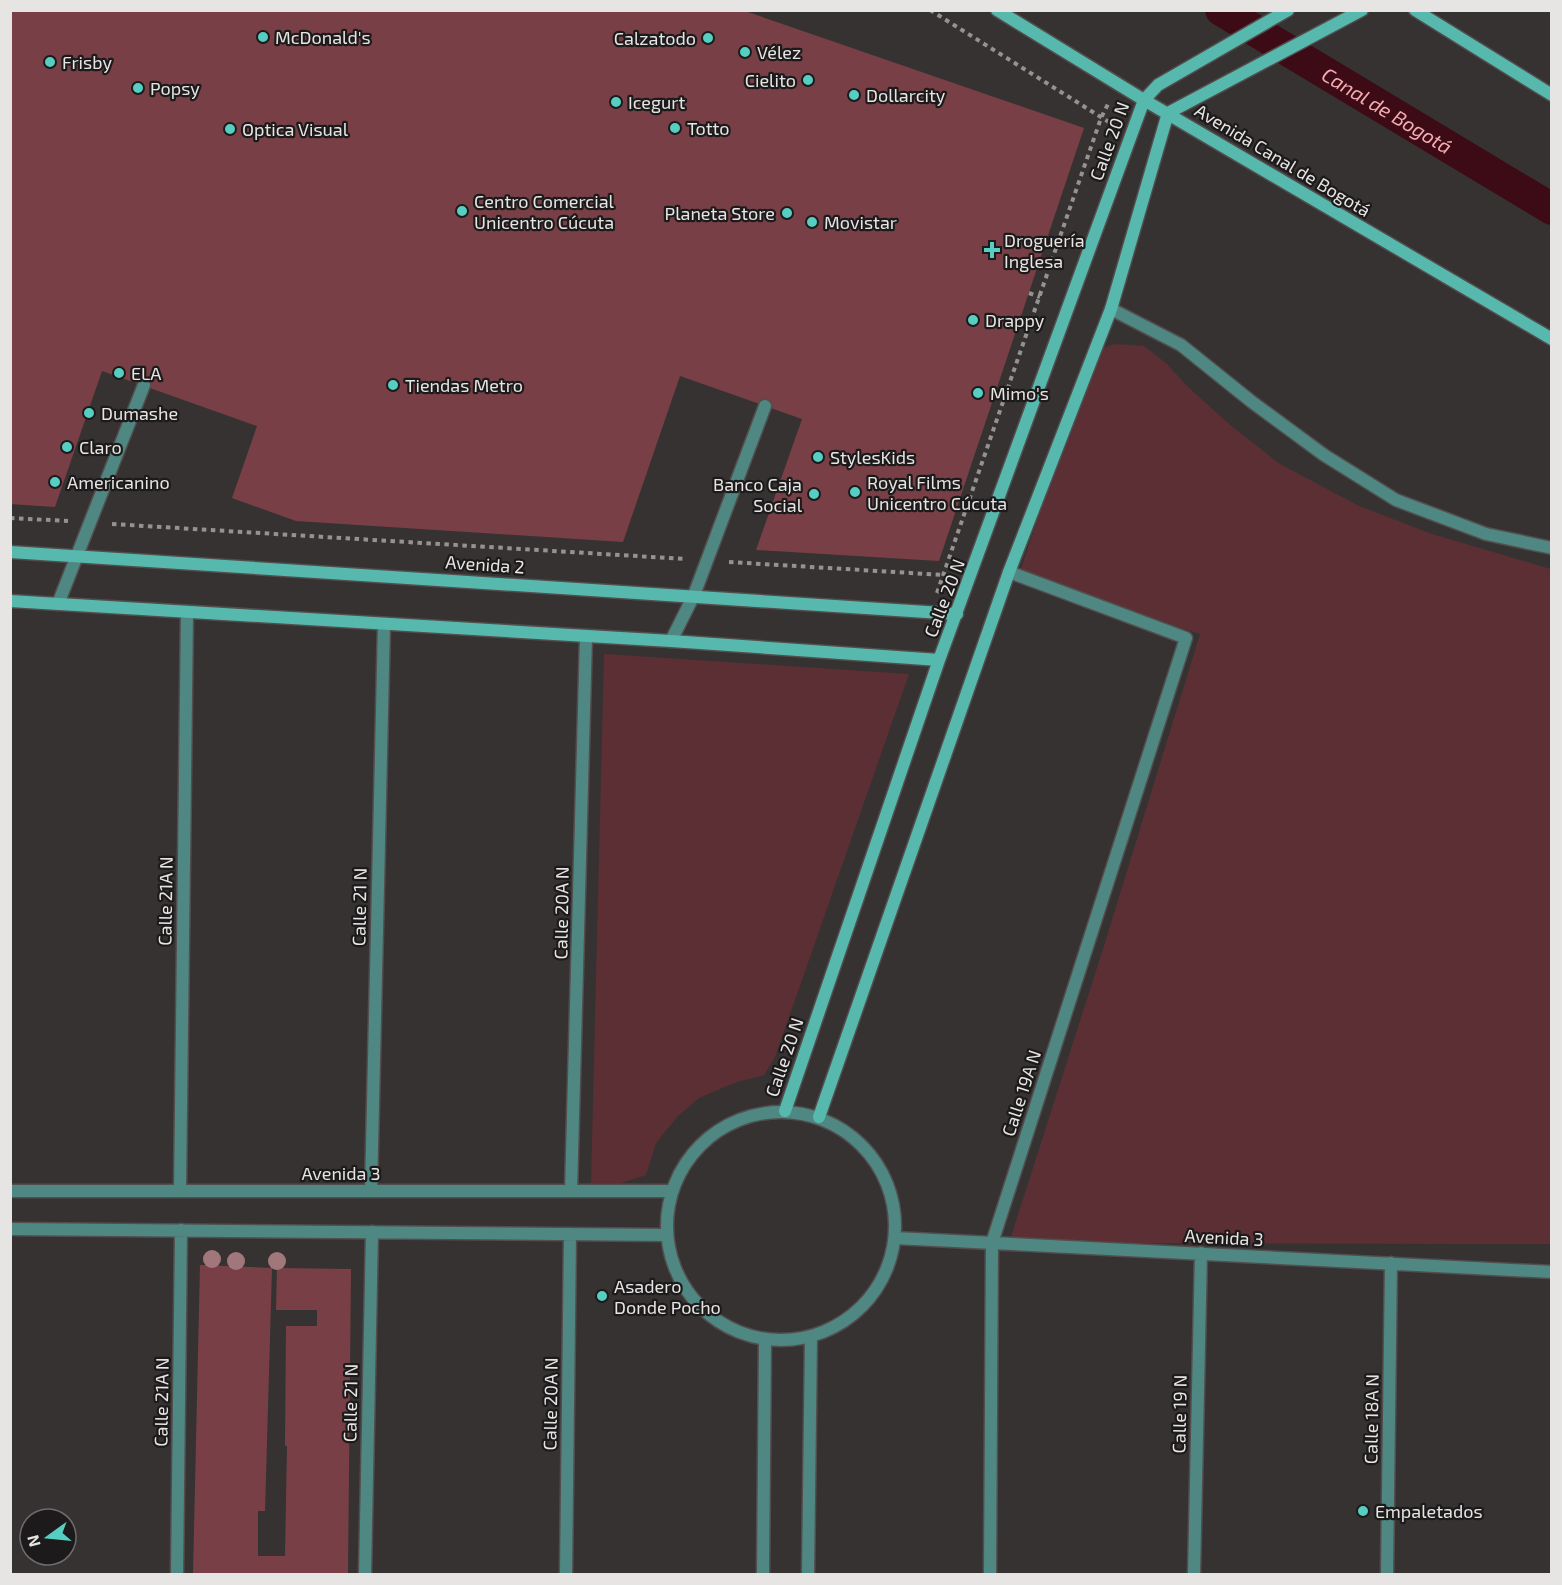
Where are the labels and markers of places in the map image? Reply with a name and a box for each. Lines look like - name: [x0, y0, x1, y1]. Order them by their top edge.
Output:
- place label: McDonald's: [275, 26, 371, 48]
- place label: Calzatodo: [614, 27, 696, 49]
- marker: McDonald's: [256, 30, 270, 44]
- marker: Calzatodo: [701, 31, 715, 45]
- place label: Vélez: [757, 41, 801, 63]
- marker: Vélez: [738, 45, 752, 59]
- place label: Frisby: [62, 51, 112, 73]
- marker: Frisby: [43, 55, 57, 69]
- place label: Cielito: [745, 69, 796, 91]
- marker: Cielito: [801, 73, 815, 87]
- place label: Popsy: [150, 77, 200, 99]
- marker: Popsy: [131, 81, 145, 95]
- place label: Dollarcity: [866, 84, 946, 106]
- marker: Dollarcity: [847, 88, 861, 102]
- place label: Icegurt: [628, 91, 686, 113]
- marker: Icegurt: [609, 95, 623, 109]
- place label: Totto: [687, 117, 730, 139]
- place label: Optica Visual: [242, 118, 349, 140]
- marker: Totto: [668, 121, 682, 135]
- marker: Optica Visual: [223, 122, 237, 136]
- place label: Centro Comercial Unicentro Cúcuta: [474, 190, 615, 233]
- place label: Planeta Store: [665, 202, 775, 224]
- marker: Centro Comercial Unicentro Cúcuta: [455, 204, 469, 218]
- marker: Planeta Store: [780, 206, 794, 220]
- place label: Movistar: [824, 211, 897, 233]
- marker: Movistar: [805, 215, 819, 229]
- place label: Droguería Inglesa: [1004, 229, 1085, 272]
- marker: Droguería Inglesa: [985, 243, 999, 257]
- place label: Drappy: [985, 309, 1045, 331]
- marker: Drappy: [966, 313, 980, 327]
- place label: ELA: [131, 362, 162, 384]
- marker: ELA: [112, 366, 126, 380]
- place label: Tiendas Metro: [405, 374, 523, 396]
- marker: Tiendas Metro: [386, 378, 400, 392]
- place label: Mimo's: [990, 382, 1049, 404]
- marker: Mimo's: [971, 386, 985, 400]
- place label: Dumashe: [101, 402, 178, 424]
- marker: Dumashe: [82, 406, 96, 420]
- place label: Claro: [79, 436, 122, 458]
- marker: Claro: [60, 440, 74, 454]
- place label: StylesKids: [830, 446, 915, 468]
- marker: StylesKids: [811, 450, 825, 464]
- place label: Americanino: [67, 471, 170, 493]
- place label: Royal Films Unicentro Cúcuta: [867, 471, 1007, 514]
- place label: Banco Caja Social: [713, 473, 803, 516]
- marker: Americanino: [48, 475, 62, 489]
- marker: Royal Films Unicentro Cúcuta: [848, 485, 862, 499]
- marker: Banco Caja Social: [807, 487, 821, 501]
- place label: Asadero Donde Pocho: [614, 1275, 721, 1318]
- marker: Asadero Donde Pocho: [595, 1289, 609, 1303]
- place label: Empaletados: [1375, 1500, 1483, 1522]
- marker: Empaletados: [1356, 1504, 1370, 1518]

